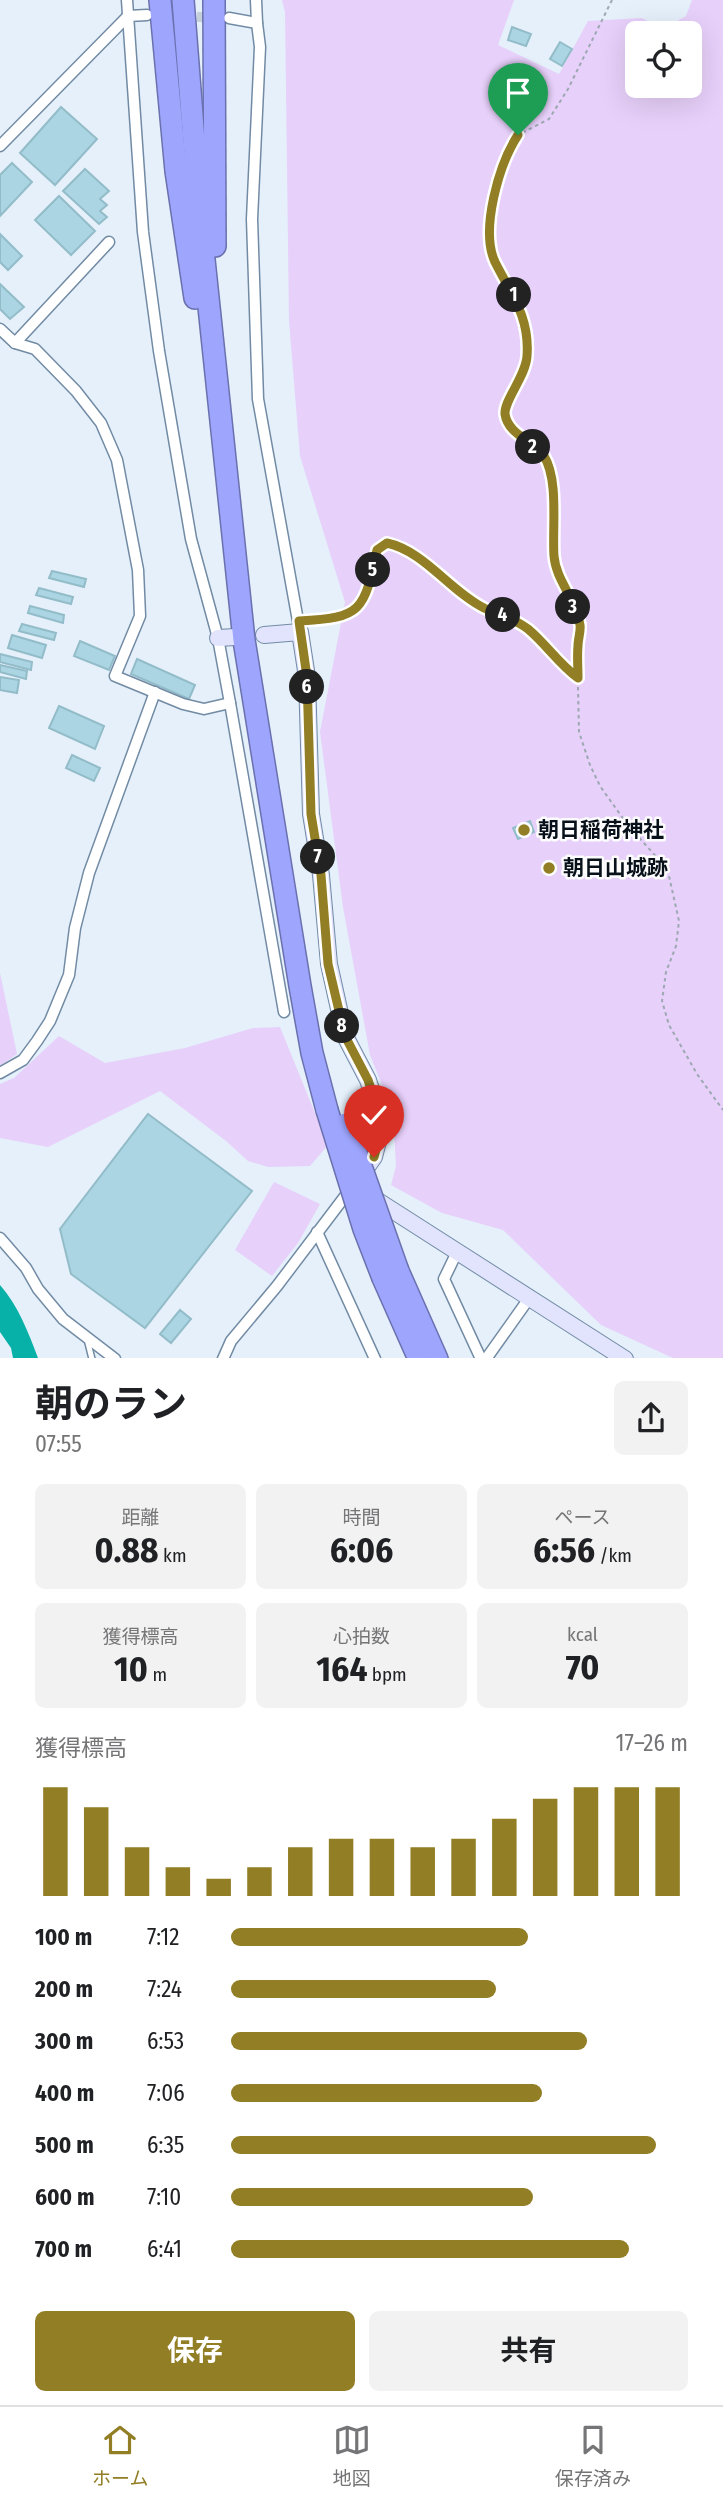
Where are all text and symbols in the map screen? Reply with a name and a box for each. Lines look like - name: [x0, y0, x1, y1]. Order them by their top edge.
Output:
- map controls: [625, 21, 702, 98]
- button: locate: [625, 21, 702, 98]
- pin: [488, 63, 548, 135]
- icon: arrive: [499, 74, 537, 112]
- pin: 1: [496, 278, 532, 312]
- text: 1: [509, 283, 518, 306]
- pin: 2: [516, 430, 550, 464]
- text: 2: [528, 435, 537, 458]
- pin: 5: [356, 552, 390, 588]
- text: 5: [368, 558, 377, 581]
- pin: 3: [556, 590, 590, 624]
- text: 3: [568, 595, 577, 618]
- pin: 4: [486, 598, 520, 632]
- text: 4: [498, 603, 507, 626]
- pin: 6: [290, 670, 324, 704]
- text: 6: [302, 675, 311, 698]
- place label: 朝日稲荷神社: [538, 817, 664, 843]
- marker: 朝日稲荷神社: [516, 822, 532, 838]
- pin: 7: [300, 840, 336, 874]
- text: 7: [313, 845, 322, 868]
- place label: 朝日山城跡: [563, 855, 668, 881]
- marker: 朝日山城跡: [541, 860, 557, 876]
- pin: 8: [324, 1009, 360, 1044]
- text: 8: [336, 1014, 347, 1037]
- pin: [344, 1085, 404, 1157]
- icon: check: [355, 1096, 393, 1134]
- text: 朝のラン: [35, 1381, 187, 1427]
- button: share: [614, 1381, 688, 1455]
- text: 07:55: [35, 1430, 82, 1458]
- text: 距離: [121, 1506, 160, 1529]
- text: 時間: [342, 1506, 381, 1529]
- text: ペース: [554, 1506, 611, 1529]
- text: 0.88: [94, 1529, 159, 1571]
- text: 6:06: [330, 1529, 393, 1571]
- text: 6:56: [533, 1529, 595, 1571]
- text: km: [159, 1544, 187, 1567]
- text: /km: [595, 1544, 632, 1567]
- text: kcal: [567, 1623, 598, 1646]
- text: 獲得標高: [102, 1625, 179, 1648]
- text: 心拍数: [333, 1625, 390, 1648]
- text: 70: [566, 1646, 599, 1688]
- text: 10: [114, 1648, 148, 1690]
- text: 164: [316, 1648, 367, 1690]
- text: m: [148, 1663, 167, 1686]
- text: bpm: [367, 1663, 407, 1686]
- text: 17–26 m: [616, 1729, 688, 1757]
- text: 獲得標高: [35, 1734, 127, 1762]
- text: 100 m: [35, 1923, 92, 1951]
- text: 7:12: [147, 1923, 179, 1951]
- text: 200 m: [35, 1975, 93, 2003]
- text: 7:24: [147, 1975, 182, 2003]
- text: 300 m: [35, 2027, 93, 2055]
- text: 6:53: [147, 2027, 184, 2055]
- text: 400 m: [35, 2079, 94, 2107]
- text: 7:06: [147, 2079, 185, 2107]
- text: 500 m: [35, 2131, 94, 2159]
- text: 6:35: [147, 2131, 184, 2159]
- text: 600 m: [35, 2183, 94, 2211]
- text: 7:10: [147, 2183, 181, 2211]
- text: 700 m: [35, 2235, 92, 2263]
- text: 6:41: [147, 2235, 182, 2263]
- button: 保存: [35, 2311, 355, 2391]
- button: 共有: [369, 2311, 688, 2391]
- tab: ホーム: [92, 2421, 149, 2490]
- tab: 地図: [333, 2421, 371, 2490]
- tab: 保存済み: [555, 2421, 631, 2490]

